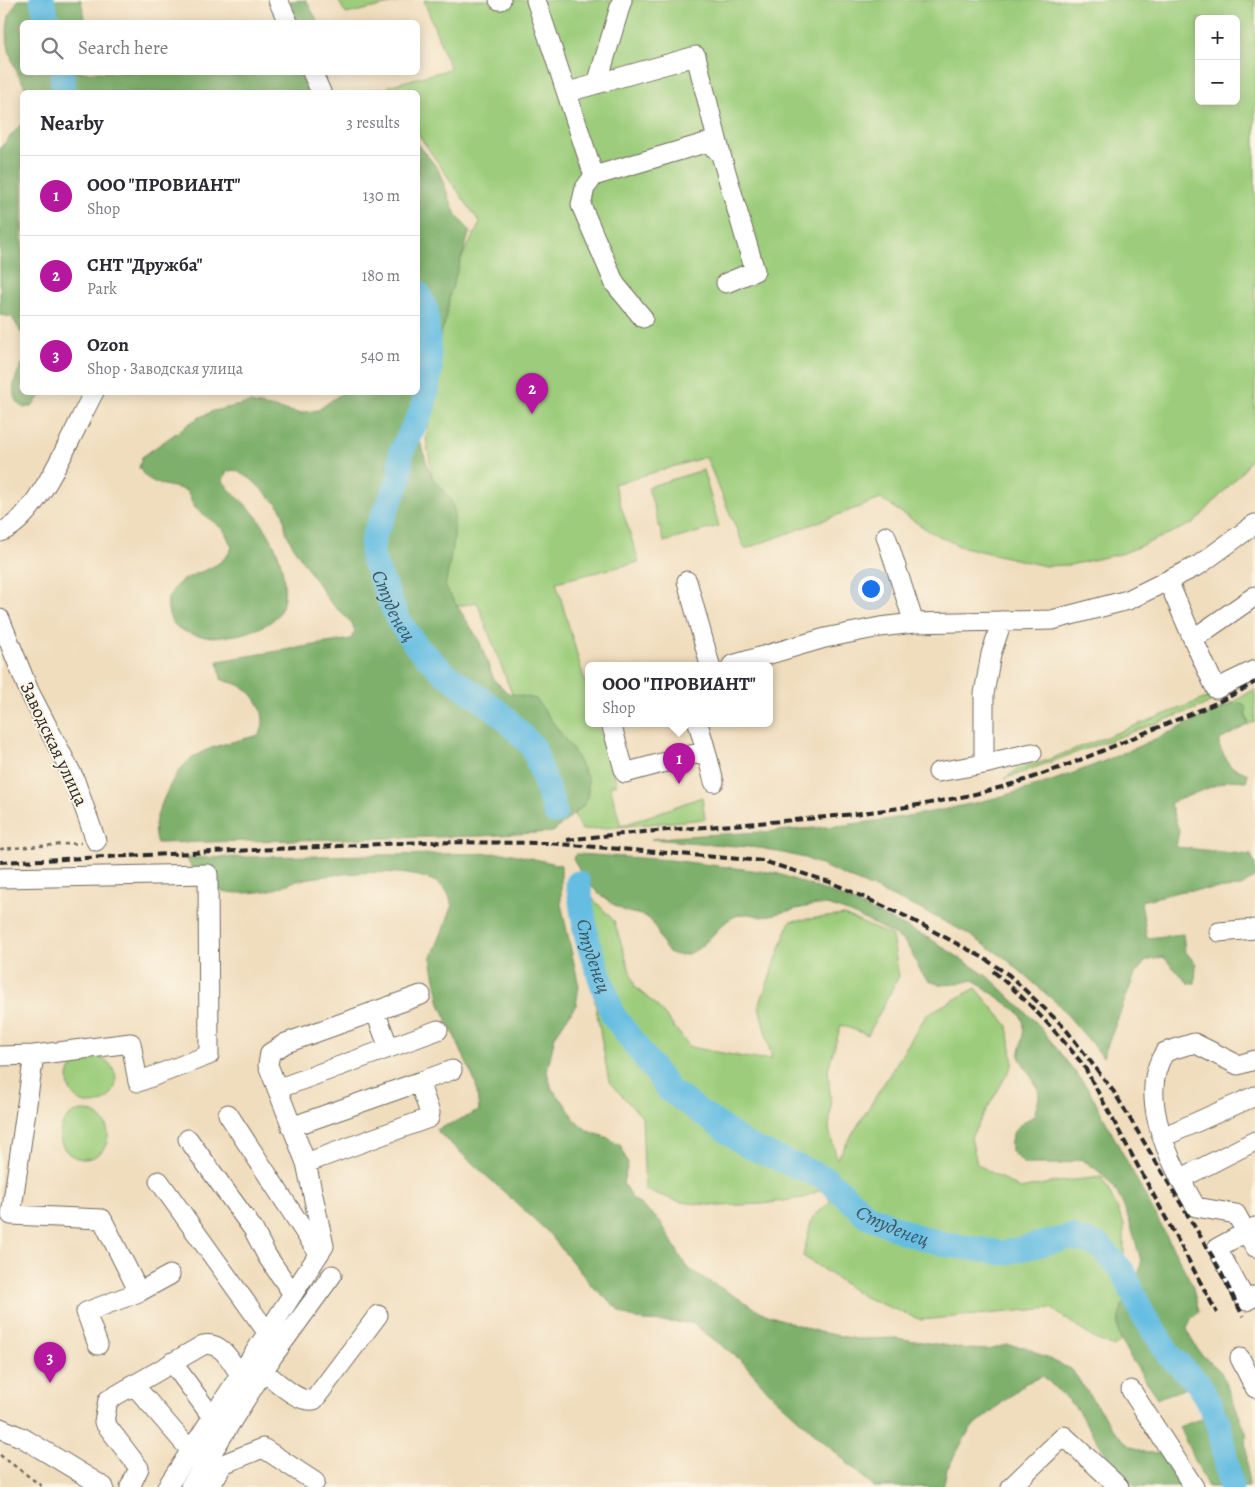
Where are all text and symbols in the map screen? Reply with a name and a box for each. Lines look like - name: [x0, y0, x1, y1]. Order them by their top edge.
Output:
- map controls: [1195, 15, 1240, 105]
- button: +: [1195, 15, 1240, 60]
- search box: [20, 20, 420, 75]
- icon: search: [38, 34, 66, 62]
- text: Search here: [78, 35, 168, 61]
- button: −: [1195, 60, 1240, 105]
- text: Nearby: [40, 109, 103, 137]
- text: 3 results: [346, 112, 400, 134]
- text: ООО "ПРОВИАНТ": [87, 172, 241, 198]
- text: 1: [53, 185, 59, 207]
- text: 130 m: [363, 185, 400, 207]
- text: Shop: [87, 198, 120, 220]
- text: СНТ "Дружба": [87, 252, 203, 278]
- text: 2: [52, 265, 60, 287]
- text: 180 m: [362, 265, 400, 287]
- text: Park: [87, 278, 117, 300]
- text: Ozon: [87, 332, 129, 358]
- text: 3: [53, 345, 59, 367]
- text: 540 m: [361, 345, 400, 367]
- text: Shop · Заводская улица: [87, 358, 243, 380]
- pin: 2: [516, 373, 548, 414]
- water label: Студенец: [365, 566, 423, 647]
- your location: [858, 576, 884, 602]
- popup: [585, 662, 773, 727]
- text: ООО "ПРОВИАНТ": [602, 671, 756, 697]
- street label: Заводская улица: [14, 677, 94, 811]
- text: Shop: [602, 697, 635, 719]
- pin: 1: [663, 743, 695, 784]
- water label: Студенец: [570, 917, 618, 997]
- water label: Студенец: [850, 1199, 932, 1252]
- pin: 3: [34, 1342, 66, 1383]

